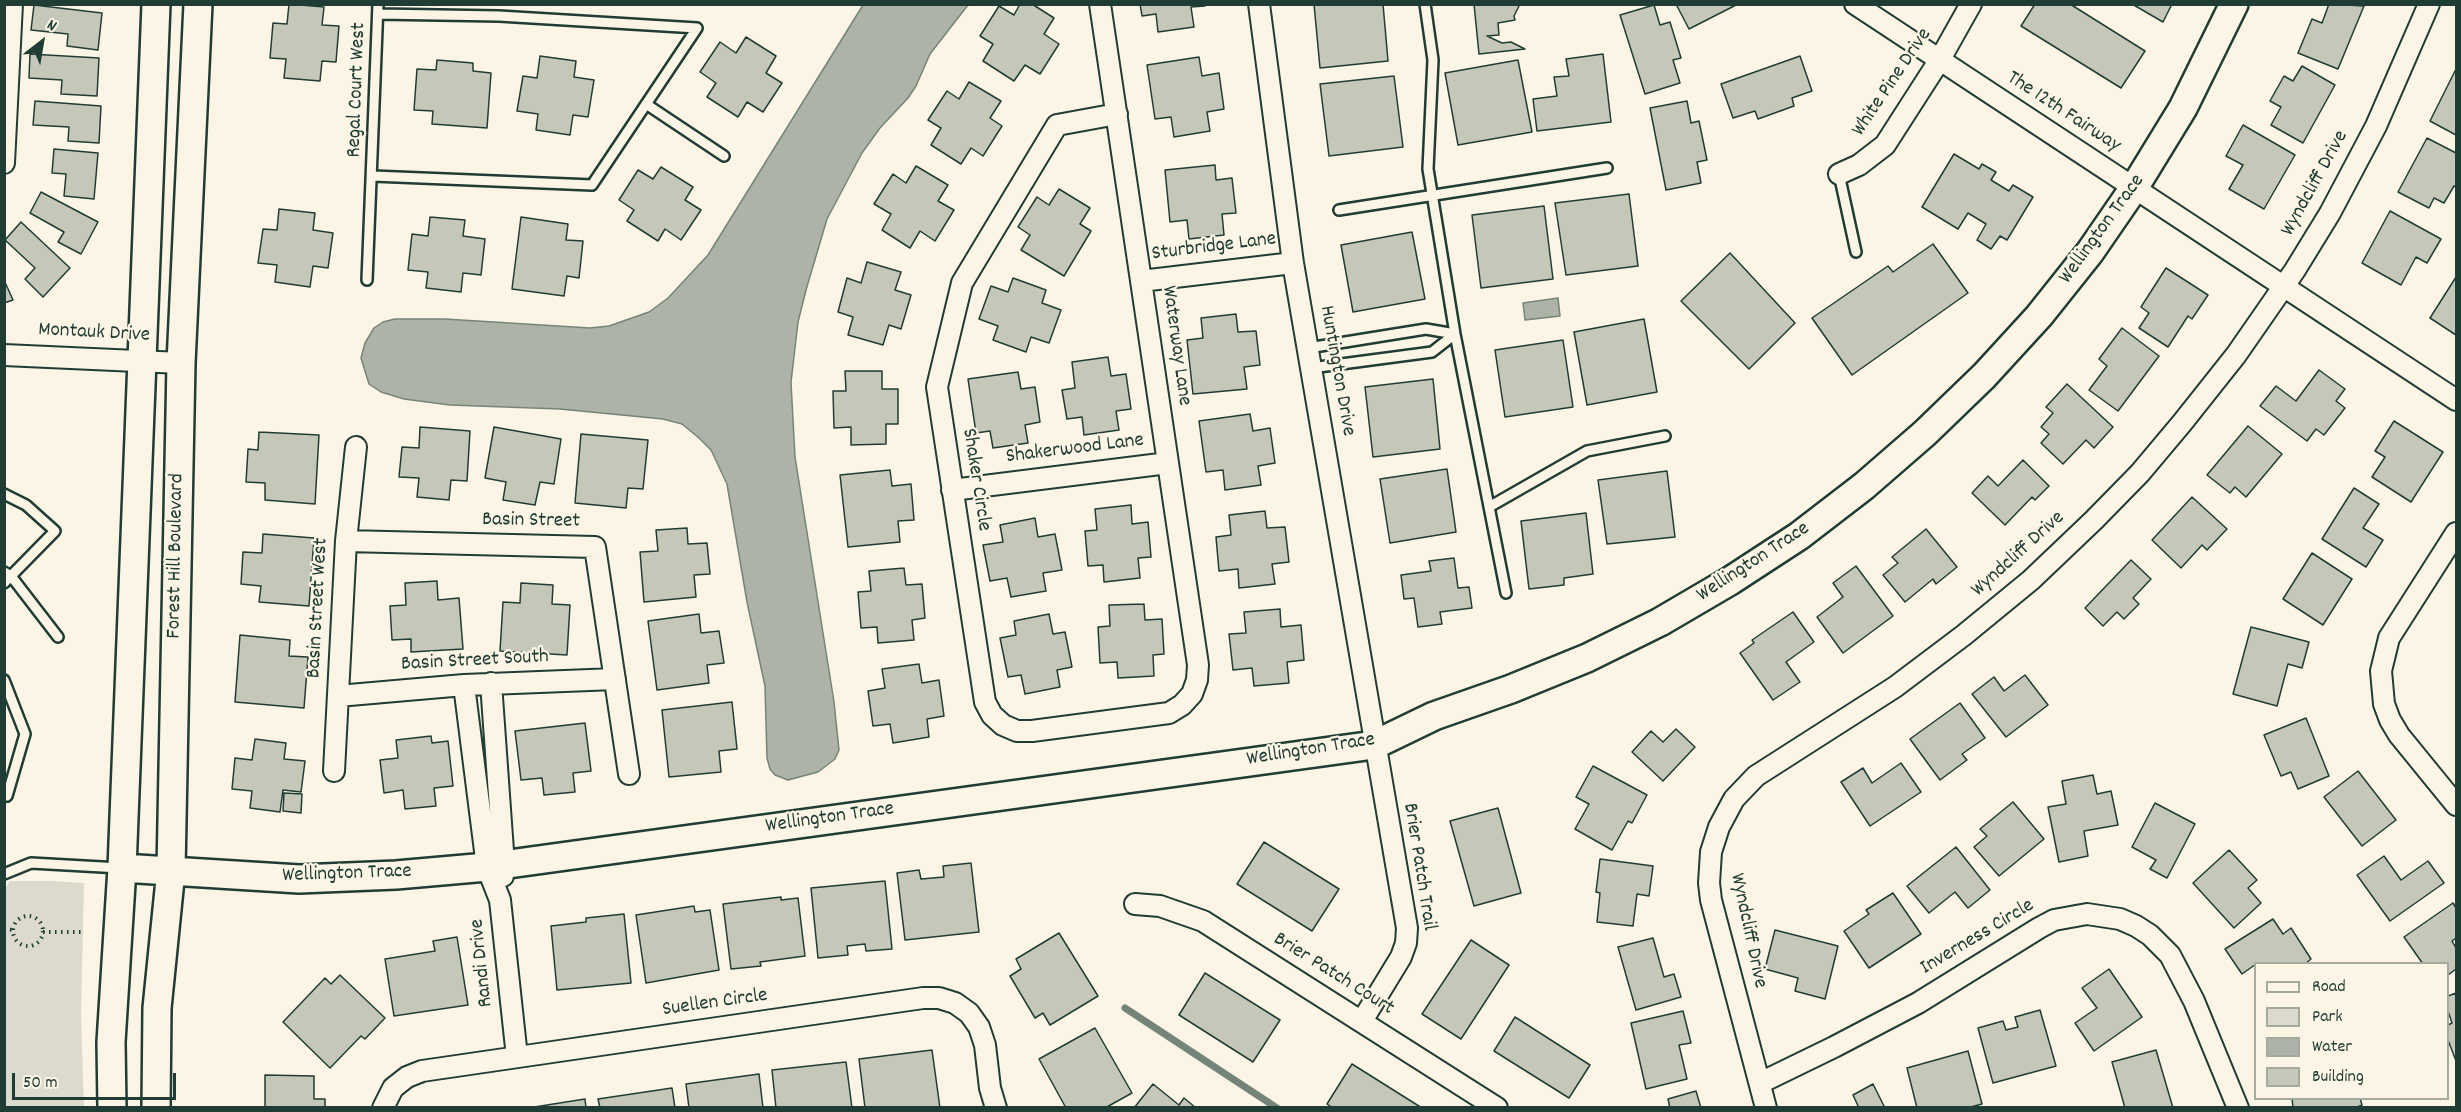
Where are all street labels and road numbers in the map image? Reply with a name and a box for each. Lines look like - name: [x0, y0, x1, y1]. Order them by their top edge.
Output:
- street label: Regal Court West: [343, 22, 373, 158]
- street label: White Pine Drive: [1848, 24, 1938, 142]
- street label: The 12th Fairway: [2001, 67, 2125, 159]
- street label: Wyndcliff Drive: [2277, 127, 2355, 241]
- street label: Wellington Trace: [2055, 170, 2151, 290]
- street label: Sturbridge Lane: [1150, 228, 1278, 268]
- street label: Waterway Lane: [1154, 284, 1196, 408]
- street label: Huntington Drive: [1312, 304, 1360, 438]
- street label: Montauk Drive: [37, 318, 151, 350]
- street label: Shaker Circle: [954, 427, 996, 533]
- street label: Shakerwood Lane: [1005, 429, 1145, 471]
- street label: Forest Hill Boulevard: [163, 473, 191, 639]
- street label: Wyndcliff Drive: [1967, 507, 2071, 603]
- street label: Basin Street: [482, 509, 580, 535]
- street label: Wellington Trace: [1693, 517, 1815, 609]
- street label: Basin Street West: [303, 537, 335, 679]
- street label: Basin Street South: [401, 646, 549, 678]
- street label: Wellington Trace: [1245, 728, 1377, 774]
- street label: Wellington Trace: [764, 798, 896, 840]
- street label: Brier Patch Trail: [1396, 802, 1440, 932]
- street label: Wellington Trace: [282, 860, 412, 890]
- street label: Wyndcliff Drive: [1723, 871, 1771, 991]
- street label: Inverness Circle: [1917, 894, 2039, 982]
- street label: Randi Drive: [466, 918, 500, 1008]
- street label: Brier Patch Court: [1268, 928, 1398, 1022]
- street label: Suellen Circle: [661, 984, 769, 1024]

